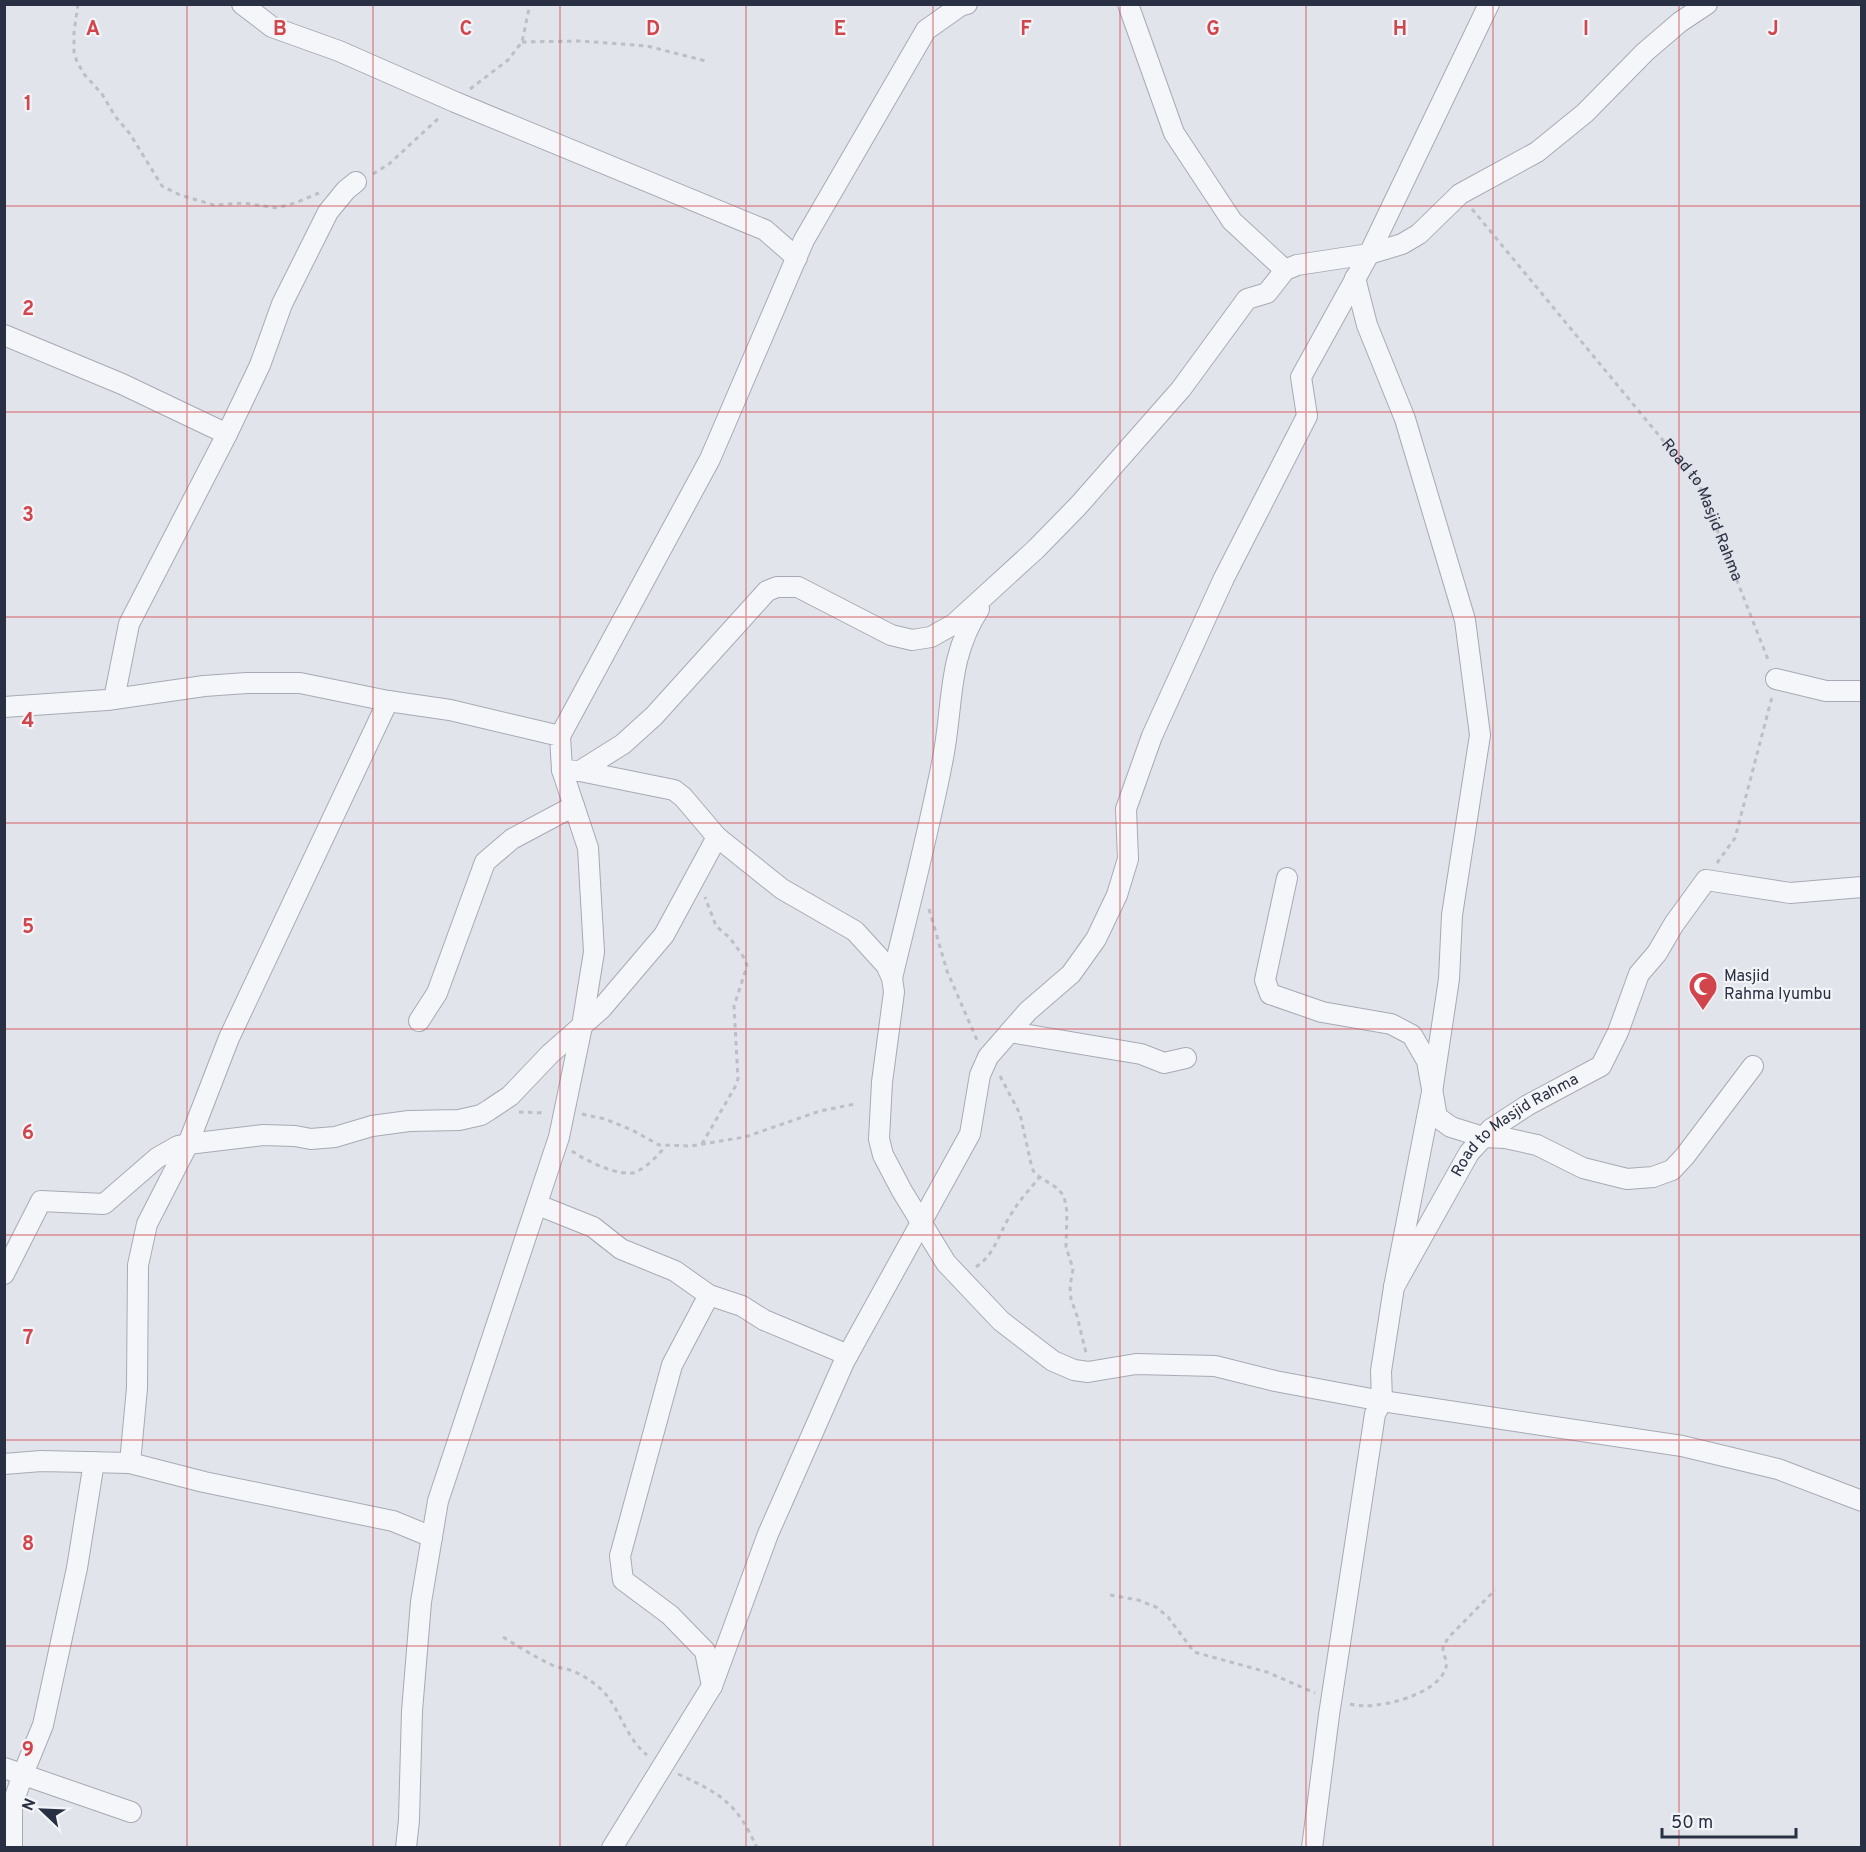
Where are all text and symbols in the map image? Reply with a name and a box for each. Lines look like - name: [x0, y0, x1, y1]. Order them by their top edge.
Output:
- text: A: [86, 17, 100, 43]
- text: B: [273, 17, 287, 43]
- text: C: [460, 17, 472, 43]
- text: D: [646, 17, 660, 43]
- text: E: [834, 17, 846, 43]
- text: F: [1020, 17, 1032, 43]
- text: G: [1206, 17, 1220, 43]
- text: H: [1393, 17, 1407, 43]
- text: I: [1583, 17, 1589, 43]
- text: J: [1767, 17, 1779, 43]
- text: 1: [24, 92, 32, 118]
- text: 2: [22, 297, 34, 323]
- street label: Road to Masjid Rahma: [1656, 435, 1746, 584]
- text: 3: [22, 503, 34, 529]
- text: 4: [22, 709, 34, 735]
- text: 5: [22, 915, 34, 941]
- place label: Masjid Rahma Iyumbu: [1724, 967, 1832, 1005]
- mosque icon: Masjid Rahma Iyumbu: [1687, 970, 1719, 1012]
- street label: Road to Masjid Rahma: [1448, 1070, 1582, 1181]
- text: 6: [22, 1121, 34, 1147]
- text: 7: [23, 1326, 33, 1352]
- text: 8: [22, 1532, 34, 1558]
- text: 9: [22, 1738, 34, 1764]
- north arrow: [12, 1780, 72, 1840]
- text: N: [19, 1796, 41, 1814]
- scale bar: [1662, 1801, 1796, 1839]
- text: 50 m: [1671, 1812, 1713, 1835]

